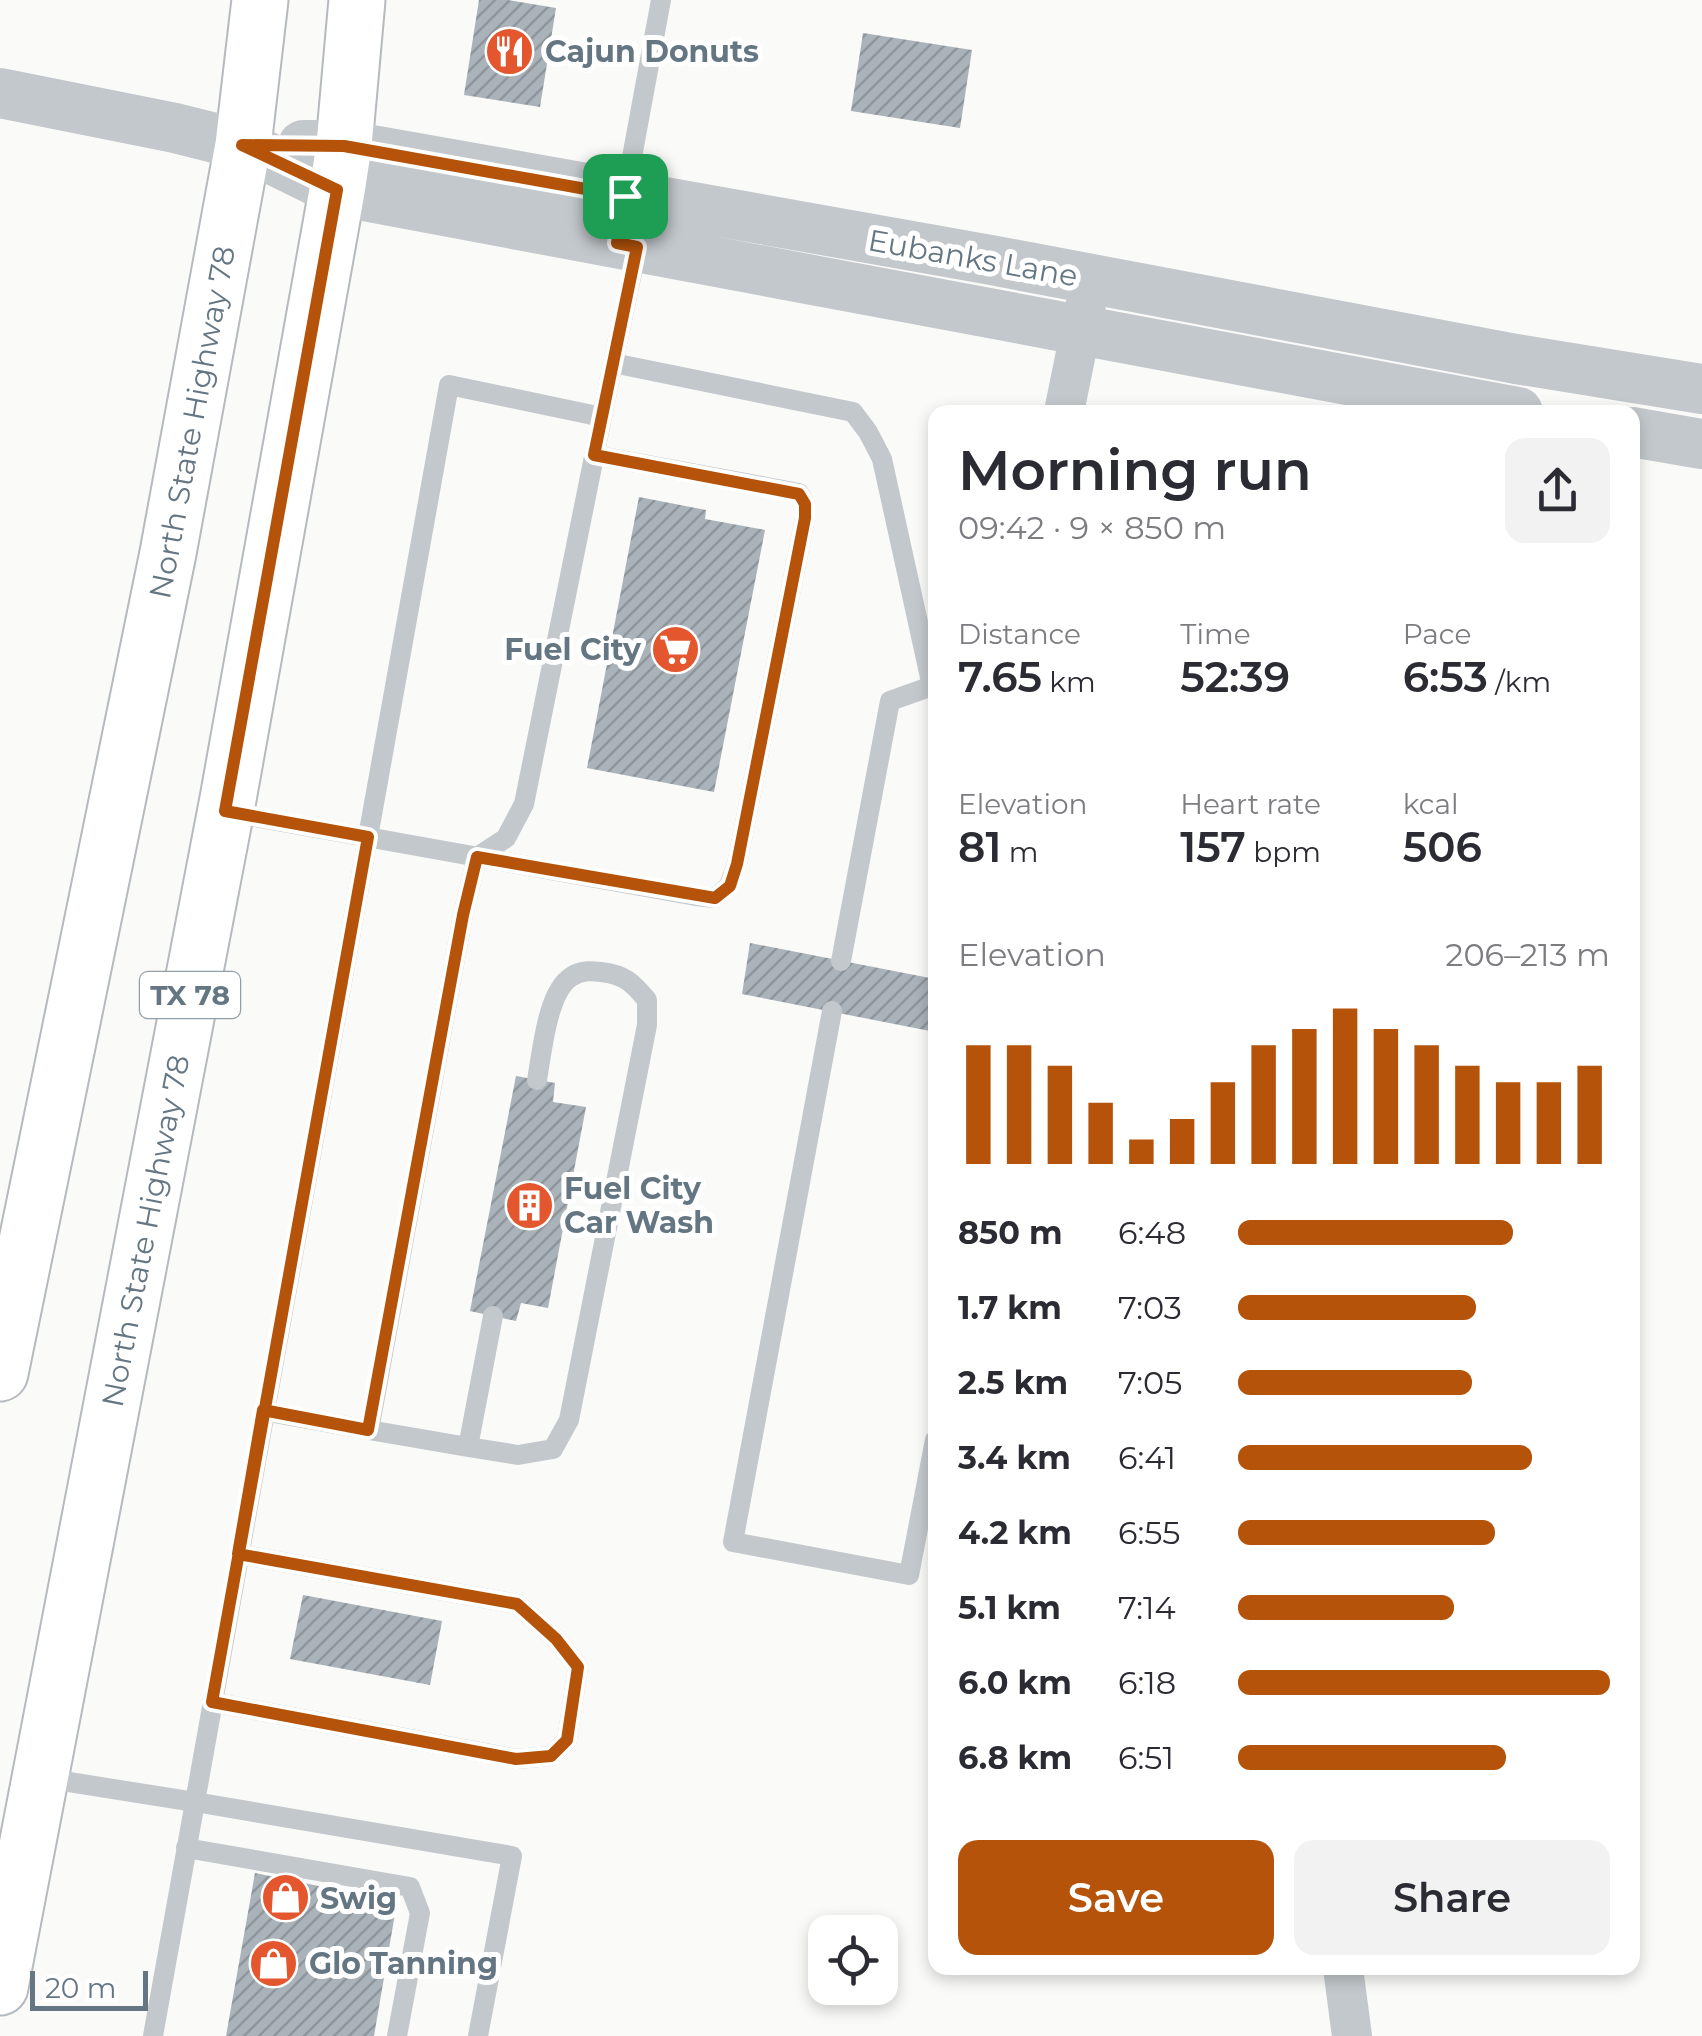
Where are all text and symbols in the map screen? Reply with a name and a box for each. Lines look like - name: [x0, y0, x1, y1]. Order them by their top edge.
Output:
- restaurant icon: Cajun Donuts: [484, 25, 536, 77]
- place label: Cajun Donuts: [545, 33, 759, 70]
- pin: [583, 154, 668, 239]
- icon: arrive: [598, 169, 653, 224]
- street label: Eubanks Lane: [865, 221, 1081, 295]
- street label: North State Highway 78: [141, 243, 243, 602]
- text: Morning run: [958, 437, 1312, 504]
- button: share: [1505, 438, 1610, 543]
- text: 09:42 · 9 × 850 m: [958, 508, 1226, 547]
- text: Distance: [958, 617, 1081, 651]
- text: Time: [1180, 617, 1251, 651]
- text: Pace: [1403, 617, 1471, 651]
- supermarket icon: Fuel City: [650, 623, 702, 675]
- place label: Fuel City: [504, 631, 642, 668]
- text: 7.65: [958, 651, 1042, 703]
- text: 52:39: [1180, 651, 1290, 703]
- text: 6:53: [1403, 651, 1488, 703]
- text: km: [1042, 665, 1096, 699]
- text: /km: [1488, 665, 1551, 699]
- text: Elevation: [958, 787, 1087, 821]
- text: Heart rate: [1180, 787, 1321, 821]
- text: kcal: [1403, 787, 1459, 821]
- text: 81: [958, 821, 1001, 873]
- text: 157: [1180, 821, 1246, 873]
- text: 506: [1403, 821, 1482, 873]
- text: m: [1001, 835, 1038, 869]
- text: bpm: [1246, 835, 1321, 869]
- text: Elevation: [958, 935, 1106, 974]
- text: 206–213 m: [1445, 935, 1610, 974]
- road number: TX 78: [140, 972, 240, 1018]
- street label: North State Highway 78: [93, 1052, 197, 1410]
- place label: Fuel City Car Wash: [564, 1170, 714, 1241]
- building icon: Fuel City Car Wash: [503, 1179, 555, 1231]
- text: 850 m: [958, 1213, 1063, 1252]
- text: 6:48: [1118, 1213, 1186, 1252]
- text: 1.7 km: [958, 1288, 1062, 1327]
- text: 7:03: [1118, 1288, 1182, 1327]
- text: 2.5 km: [958, 1363, 1068, 1402]
- text: 7:05: [1118, 1363, 1182, 1402]
- text: 3.4 km: [958, 1438, 1071, 1477]
- text: 6:41: [1118, 1438, 1176, 1477]
- text: 4.2 km: [958, 1513, 1072, 1552]
- text: 6:55: [1118, 1513, 1180, 1552]
- text: 5.1 km: [958, 1588, 1061, 1627]
- text: 7:14: [1118, 1588, 1176, 1627]
- text: 6.0 km: [958, 1663, 1072, 1702]
- text: 6:18: [1118, 1663, 1176, 1702]
- text: 6.8 km: [958, 1738, 1072, 1777]
- text: 6:51: [1118, 1738, 1174, 1777]
- button: Save: [958, 1840, 1274, 1955]
- button: Share: [1294, 1840, 1610, 1955]
- shop icon: Swig: [259, 1872, 311, 1924]
- place label: Swig: [320, 1880, 397, 1917]
- map controls: [808, 1915, 898, 2005]
- button: locate: [808, 1915, 898, 2005]
- shop icon: Glo Tanning: [248, 1937, 300, 1989]
- place label: Glo Tanning: [309, 1945, 498, 1982]
- scale bar: [30, 1966, 148, 2010]
- text: 20 m: [45, 1971, 116, 2005]

